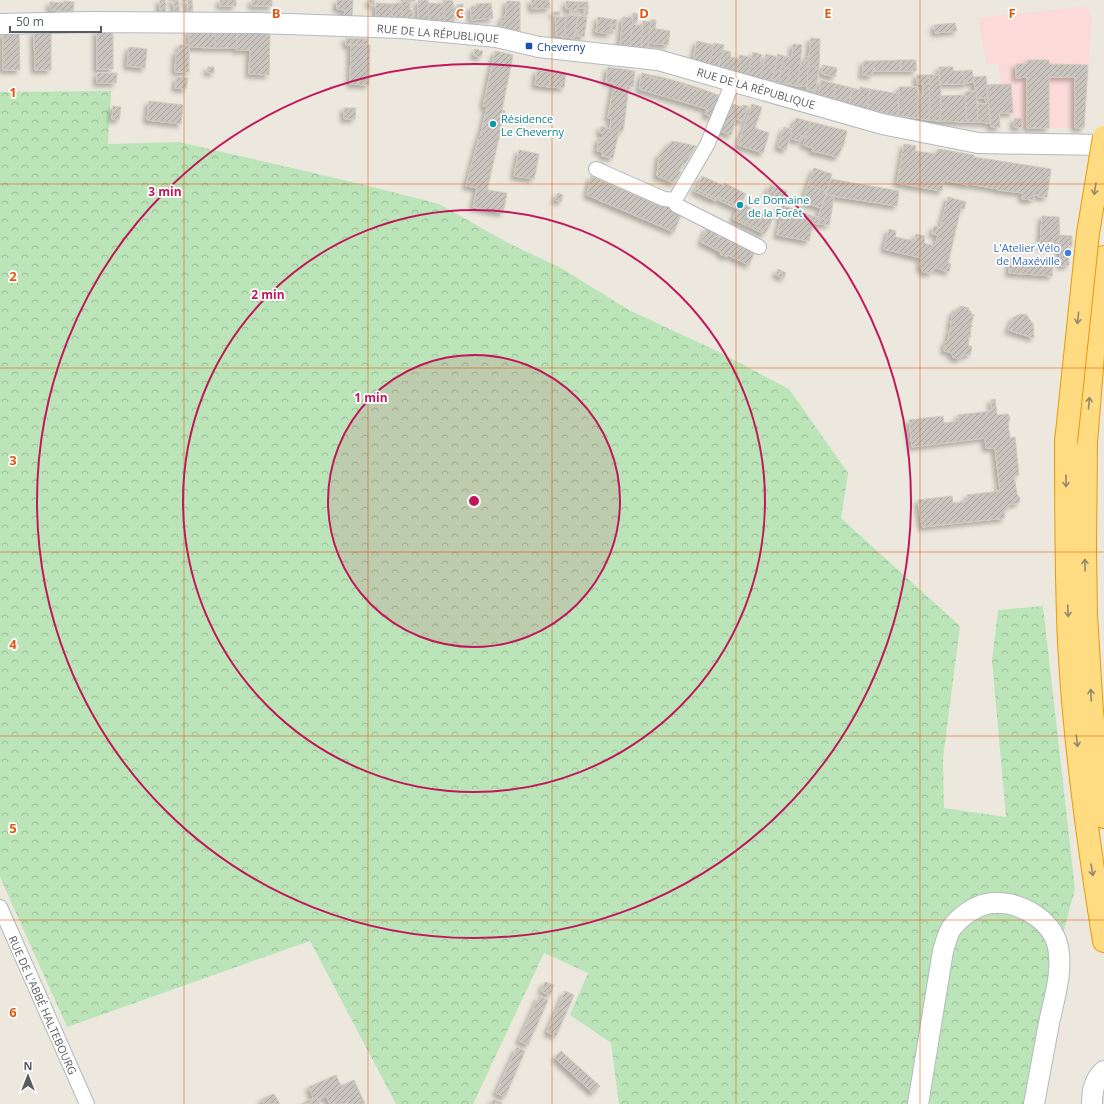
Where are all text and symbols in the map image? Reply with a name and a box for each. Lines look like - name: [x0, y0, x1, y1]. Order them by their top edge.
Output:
- text: B: [272, 4, 281, 22]
- text: C: [456, 4, 464, 22]
- text: D: [639, 4, 649, 22]
- text: E: [824, 4, 832, 22]
- text: F: [1008, 4, 1016, 22]
- scale bar: [10, 8, 101, 34]
- text: 50 m: [16, 13, 44, 30]
- street label: RUE DE LA RÉPUBLIQUE: [376, 20, 500, 46]
- place label: Cheverny: [537, 39, 586, 54]
- marker: Cheverny: [524, 41, 534, 51]
- street label: RUE DE LA RÉPUBLIQUE: [695, 64, 817, 112]
- text: 1: [9, 83, 17, 101]
- place label: Résidence Le Cheverny: [501, 111, 565, 139]
- marker: Résidence Le Cheverny: [488, 119, 498, 129]
- text: 3 min: [148, 183, 182, 200]
- one-way arrow: [1091, 183, 1099, 196]
- place label: Le Domaine de la Forêt: [748, 192, 809, 220]
- marker: Le Domaine de la Forêt: [735, 200, 745, 210]
- place label: L'Atelier Vélo de Maxéville: [994, 240, 1060, 268]
- marker: L'Atelier Vélo de Maxéville: [1063, 248, 1073, 258]
- text: 2: [9, 267, 17, 285]
- text: 2 min: [251, 286, 285, 303]
- one-way arrow: [1074, 311, 1082, 324]
- text: 1 min: [354, 389, 388, 406]
- one-way arrow: [1086, 397, 1093, 410]
- text: 3: [9, 451, 17, 469]
- one-way arrow: [1062, 474, 1070, 487]
- centre of rings: [467, 494, 481, 508]
- one-way arrow: [1081, 559, 1089, 572]
- one-way arrow: [1064, 604, 1072, 617]
- text: 4: [9, 635, 17, 653]
- one-way arrow: [1087, 689, 1095, 702]
- one-way arrow: [1073, 734, 1081, 747]
- text: 5: [9, 819, 17, 837]
- one-way arrow: [1088, 863, 1096, 876]
- street label: RUE DE L'ABBÉ HALTEBOURG: [6, 933, 80, 1077]
- text: 6: [9, 1003, 17, 1021]
- north arrow: [8, 1056, 48, 1096]
- text: N: [24, 1058, 32, 1073]

